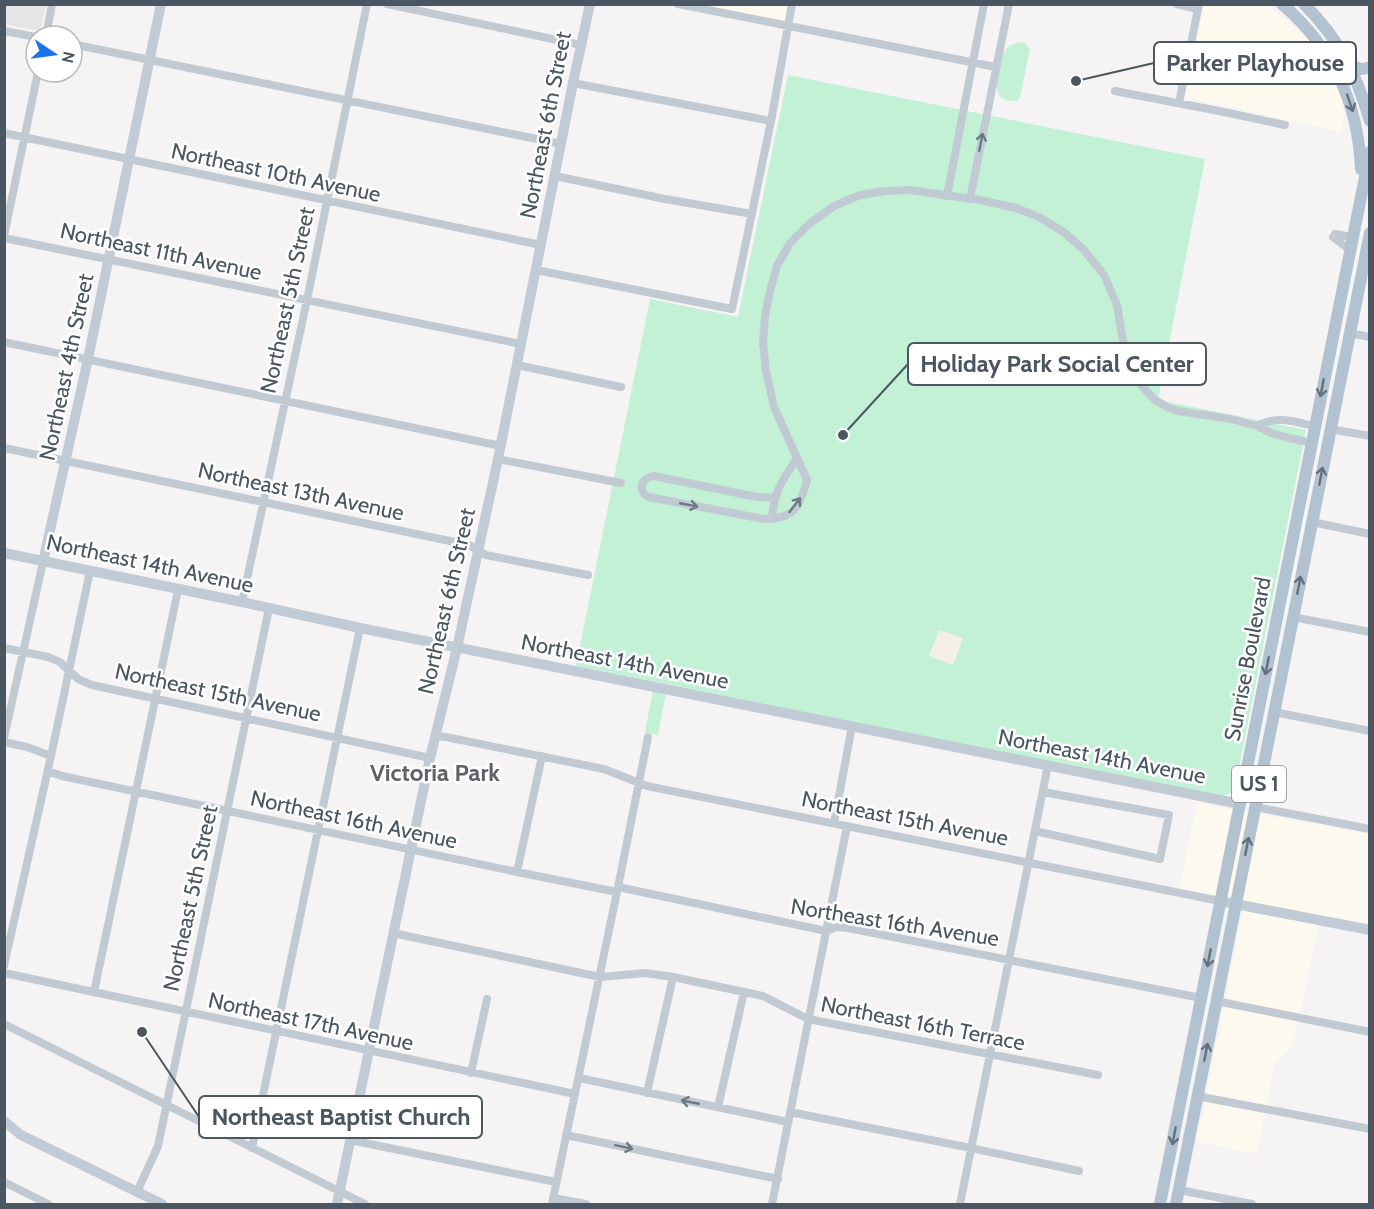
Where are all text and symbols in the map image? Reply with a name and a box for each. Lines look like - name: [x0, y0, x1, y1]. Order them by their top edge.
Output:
- north arrow: [24, 24, 84, 84]
- street label: Northeast 6th Street: [514, 29, 577, 221]
- callout: Parker Playhouse: [1154, 42, 1356, 84]
- text: Parker Playhouse: [1166, 48, 1344, 77]
- text: N: [58, 50, 79, 65]
- one-way arrow: [1346, 93, 1357, 112]
- one-way arrow: [976, 132, 987, 152]
- street label: Northeast 10th Avenue: [169, 137, 383, 208]
- street label: Northeast 5th Street: [255, 204, 321, 396]
- street label: Northeast 11th Avenue: [58, 217, 264, 286]
- street label: Northeast 4th Street: [33, 271, 100, 463]
- callout: Holiday Park Social Center: [908, 343, 1206, 385]
- text: Holiday Park Social Center: [920, 349, 1194, 378]
- one-way arrow: [1316, 378, 1327, 398]
- street label: Northeast 13th Avenue: [195, 456, 406, 527]
- one-way arrow: [1316, 467, 1327, 486]
- one-way arrow: [789, 497, 802, 513]
- one-way arrow: [679, 500, 699, 511]
- street label: Northeast 6th Street: [412, 505, 481, 697]
- street label: Northeast 14th Avenue: [44, 528, 256, 599]
- street label: Sunrise Boulevard: [1218, 575, 1277, 743]
- one-way arrow: [1294, 576, 1305, 596]
- street label: Northeast 14th Avenue: [519, 628, 731, 695]
- one-way arrow: [1261, 656, 1272, 675]
- street label: Northeast 15th Avenue: [112, 657, 323, 728]
- street label: Northeast 14th Avenue: [996, 723, 1208, 790]
- district label: Victoria Park: [370, 758, 500, 787]
- road number: US 1: [1232, 766, 1286, 802]
- street label: Northeast 16th Avenue: [248, 784, 460, 855]
- street label: Northeast 15th Avenue: [799, 785, 1011, 852]
- street label: Northeast 5th Street: [158, 802, 224, 994]
- one-way arrow: [1242, 837, 1253, 857]
- street label: Northeast 16th Avenue: [789, 893, 1001, 952]
- one-way arrow: [1203, 948, 1214, 968]
- street label: Northeast 17th Avenue: [206, 987, 416, 1056]
- street label: Northeast 16th Terrace: [818, 990, 1027, 1057]
- one-way arrow: [1201, 1042, 1212, 1062]
- callout: Northeast Baptist Church: [199, 1096, 482, 1138]
- one-way arrow: [681, 1096, 700, 1107]
- text: Northeast Baptist Church: [211, 1102, 471, 1131]
- one-way arrow: [1168, 1125, 1179, 1145]
- one-way arrow: [613, 1142, 633, 1153]

